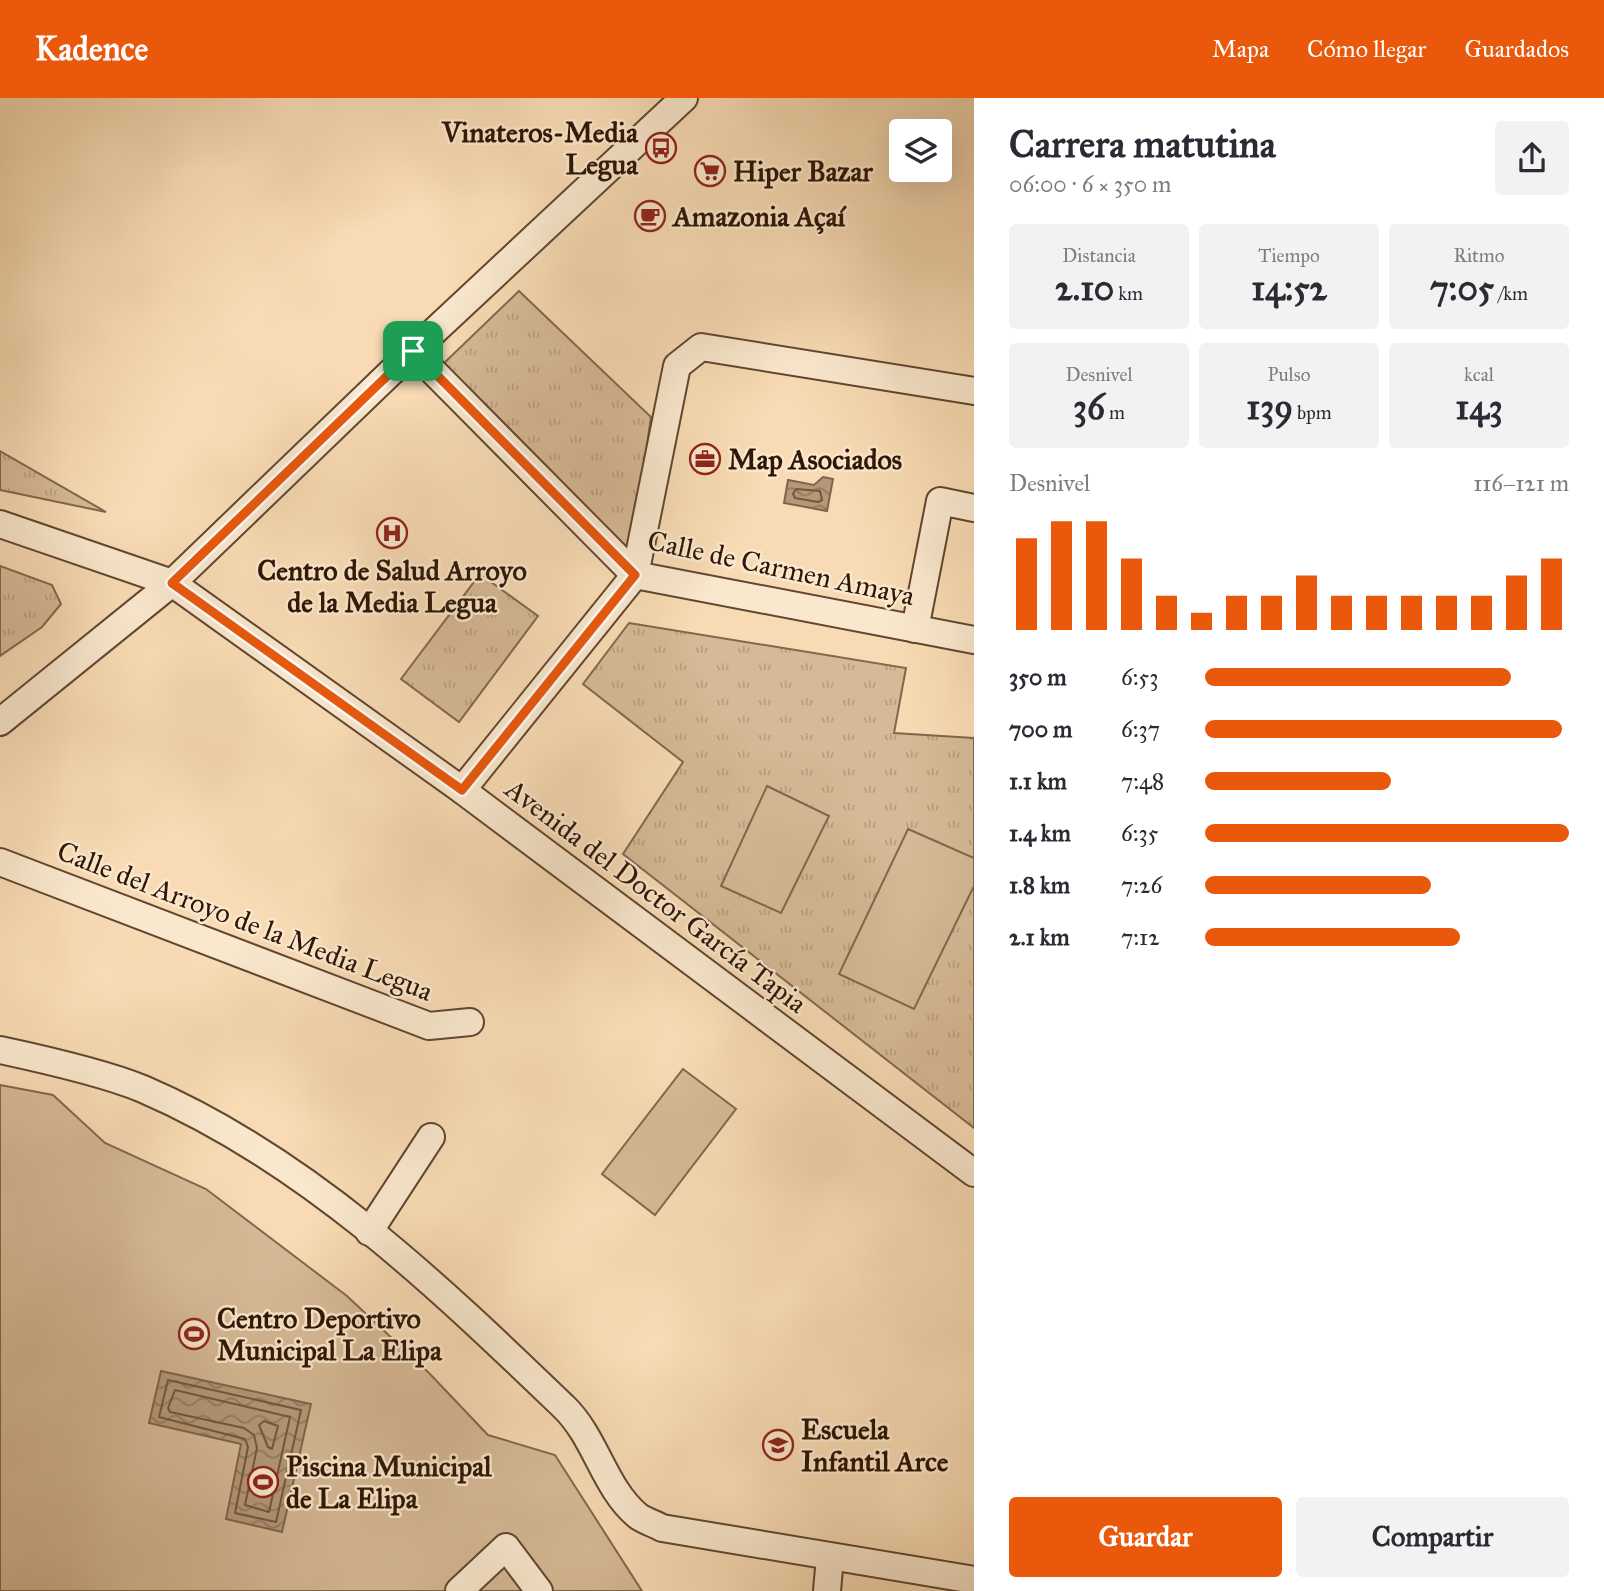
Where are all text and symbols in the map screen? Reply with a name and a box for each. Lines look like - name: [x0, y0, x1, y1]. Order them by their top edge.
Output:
- text: Kadence: [35, 29, 148, 69]
- text: Mapa: [1212, 34, 1269, 64]
- text: Cómo llegar: [1307, 34, 1426, 64]
- text: Guardados: [1464, 34, 1569, 64]
- place label: Vinateros-Media Legua: [441, 115, 639, 182]
- map controls: [889, 119, 952, 182]
- button: layers: [889, 119, 952, 182]
- text: Carrera matutina: [1009, 121, 1276, 167]
- button: share: [1495, 121, 1569, 195]
- bus stop icon: Vinateros-Media Legua: [644, 131, 678, 165]
- supermarket icon: Hiper Bazar: [693, 154, 727, 188]
- place label: Hiper Bazar: [733, 154, 873, 189]
- text: 06:00 · 6 × 350 m: [1009, 170, 1171, 198]
- cafe icon: Amazonia Açaí: [633, 199, 667, 233]
- place label: Amazonia Açaí: [671, 199, 848, 234]
- text: Distancia: [1062, 244, 1136, 267]
- text: Tiempo: [1258, 244, 1320, 267]
- text: Ritmo: [1454, 244, 1504, 267]
- text: 2.10: [1055, 267, 1114, 310]
- text: 14:52: [1251, 267, 1327, 310]
- text: 7:05: [1430, 267, 1494, 310]
- text: km: [1114, 282, 1143, 305]
- text: /km: [1494, 282, 1528, 305]
- pin: [383, 321, 443, 381]
- icon: arrive: [394, 332, 432, 370]
- text: Desnivel: [1065, 363, 1133, 386]
- text: Pulso: [1268, 363, 1310, 386]
- text: kcal: [1464, 363, 1494, 386]
- text: 36: [1073, 386, 1105, 429]
- text: 139: [1246, 386, 1293, 429]
- text: 143: [1455, 386, 1503, 429]
- text: m: [1105, 401, 1125, 424]
- text: bpm: [1293, 401, 1332, 424]
- office icon: Map Asociados: [688, 442, 722, 476]
- place label: Map Asociados: [728, 442, 902, 477]
- text: Desnivel: [1009, 469, 1090, 497]
- text: 116–121 m: [1473, 469, 1569, 497]
- hospital icon: Centro de Salud Arroyo de la Media Legua: [375, 516, 409, 550]
- street label: Calle de Carmen Amaya: [644, 523, 918, 613]
- place label: Centro de Salud Arroyo de la Media Legua: [257, 553, 527, 620]
- text: 350 m: [1009, 663, 1067, 691]
- text: 6:53: [1121, 663, 1158, 691]
- text: 700 m: [1009, 715, 1072, 743]
- text: 6:37: [1121, 715, 1160, 743]
- text: 1.1 km: [1009, 767, 1067, 795]
- text: 7:48: [1121, 767, 1164, 795]
- street label: Avenida del Doctor García Tapia: [498, 771, 814, 1021]
- text: 1.4 km: [1009, 819, 1071, 847]
- text: 6:35: [1121, 819, 1158, 847]
- street label: Calle del Arroyo de la Media Legua: [52, 833, 438, 1009]
- text: 1.8 km: [1009, 871, 1070, 899]
- text: 7:26: [1121, 871, 1162, 899]
- text: 2.1 km: [1009, 923, 1070, 951]
- text: 7:12: [1121, 923, 1160, 951]
- place label: Centro Deportivo Municipal La Elipa: [217, 1301, 443, 1368]
- sports icon: Centro Deportivo Municipal La Elipa: [177, 1317, 211, 1351]
- place label: Escuela Infantil Arce: [801, 1412, 949, 1479]
- school or university icon: Escuela Infantil Arce: [761, 1428, 795, 1462]
- place label: Piscina Municipal de La Elipa: [286, 1449, 492, 1516]
- sports icon: Piscina Municipal de La Elipa: [246, 1465, 280, 1499]
- button: Guardar: [1009, 1497, 1282, 1577]
- button: Compartir: [1296, 1497, 1569, 1577]

